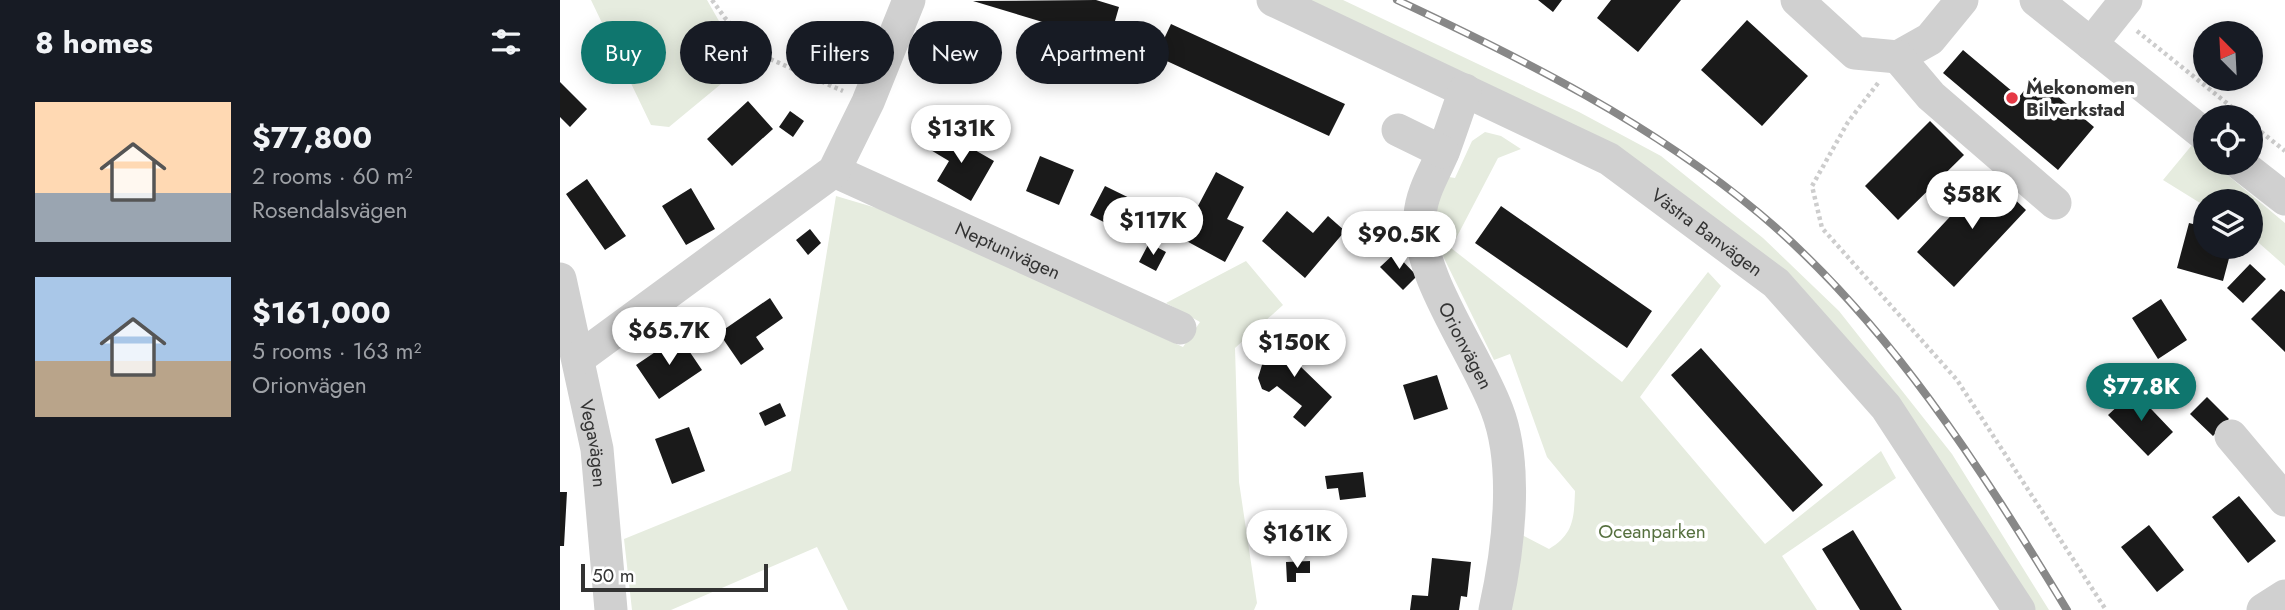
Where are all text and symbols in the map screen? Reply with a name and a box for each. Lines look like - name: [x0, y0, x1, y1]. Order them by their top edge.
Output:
- text: 8 homes: [35, 21, 153, 64]
- chip: Buy: [581, 21, 666, 84]
- chip: Rent: [680, 21, 772, 84]
- chip: Filters: [786, 21, 894, 84]
- chip: New: [908, 21, 1002, 84]
- chip: Apartment: [1016, 21, 1169, 84]
- north arrow: [2193, 21, 2263, 91]
- map controls: [2193, 21, 2263, 259]
- icon: filters: [487, 23, 525, 61]
- place label: Mekonomen Bilverkstad: [2026, 74, 2135, 123]
- marker: Mekonomen Bilverkstad: [2004, 90, 2020, 106]
- button: locate: [2193, 105, 2263, 175]
- pin: $131K: [912, 106, 1010, 165]
- text: $131K: [927, 111, 995, 145]
- text: $77,800: [252, 116, 372, 159]
- icon: home: [91, 130, 175, 214]
- text: 2 rooms · 60 m²: [252, 159, 412, 193]
- pin: $58K: [1931, 172, 2013, 231]
- text: $58K: [1942, 177, 2002, 211]
- street label: Västra Banvägen: [1646, 181, 1769, 282]
- button: layers: [2193, 189, 2263, 259]
- text: Rosendalsvägen: [252, 193, 408, 227]
- pin: $117K: [1104, 198, 1202, 257]
- text: $117K: [1119, 203, 1187, 237]
- pin: $90.5K: [1342, 212, 1456, 271]
- street label: Neptunivägen: [951, 214, 1065, 286]
- text: $90.5K: [1357, 217, 1441, 251]
- text: $161,000: [252, 291, 391, 334]
- street label: Orionvägen: [1432, 297, 1500, 394]
- icon: home: [91, 305, 175, 389]
- pin: $65.7K: [612, 308, 726, 367]
- text: $65.7K: [628, 313, 710, 347]
- pin: $150K: [1245, 320, 1343, 379]
- text: $150K: [1258, 325, 1330, 359]
- text: 5 rooms · 163 m²: [252, 334, 421, 368]
- pin: $77.8K: [2084, 364, 2198, 423]
- text: Orionvägen: [252, 368, 367, 402]
- text: $77.8K: [2102, 369, 2180, 403]
- street label: Vegavägen: [573, 397, 614, 489]
- pin: $161K: [1248, 510, 1346, 570]
- text: $161K: [1262, 516, 1332, 550]
- park label: Oceanparken: [1598, 518, 1706, 545]
- scale bar: [581, 561, 768, 593]
- text: 50 m: [592, 562, 635, 589]

